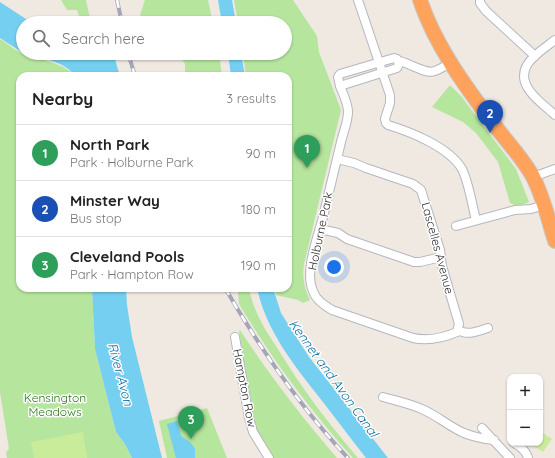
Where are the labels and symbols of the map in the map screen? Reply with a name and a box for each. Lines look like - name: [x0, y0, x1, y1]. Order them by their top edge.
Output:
- pin: 2: [477, 100, 503, 133]
- pin: 1: [294, 135, 320, 168]
- street label: Holburne Park: [304, 190, 336, 272]
- street label: Lascelles Avenue: [419, 200, 458, 296]
- your location: [324, 257, 344, 277]
- water label: Kennet and Avon Canal: [286, 316, 383, 442]
- water label: River Avon: [105, 341, 137, 408]
- street label: Hampton Row: [230, 347, 260, 429]
- park label: Kensington Meadows: [24, 390, 86, 419]
- pin: 3: [178, 406, 204, 439]

